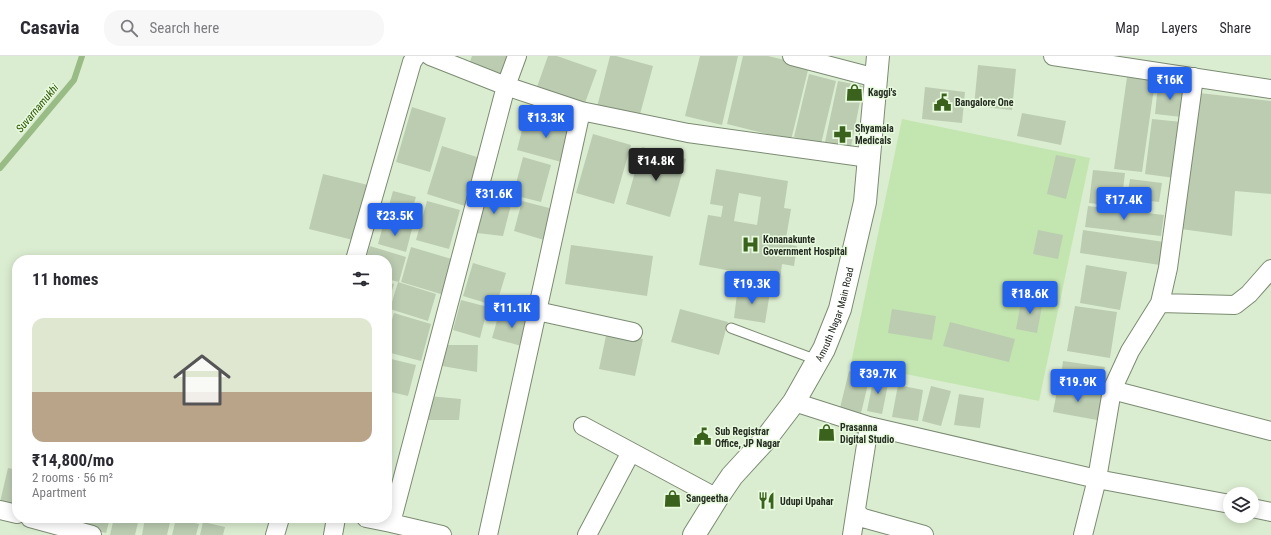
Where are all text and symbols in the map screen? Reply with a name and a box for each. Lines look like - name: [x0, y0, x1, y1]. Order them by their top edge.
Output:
- search box: [104, 10, 384, 46]
- text: Casavia: [20, 16, 80, 39]
- icon: search: [118, 17, 140, 39]
- text: Search here: [150, 19, 219, 37]
- text: Map: [1115, 20, 1139, 36]
- text: Layers: [1161, 20, 1198, 36]
- text: Share: [1220, 20, 1251, 36]
- pin: ₹16K: [1146, 67, 1194, 101]
- text: ₹16K: [1157, 72, 1183, 87]
- water label: Suvarnamukhi: [13, 81, 62, 135]
- shop icon: Kaggi's: [845, 82, 865, 102]
- place label: Kaggi's: [868, 87, 897, 98]
- public building icon: Bangalore One: [932, 92, 952, 112]
- place label: Bangalore One: [955, 97, 1014, 108]
- pin: ₹13.3K: [513, 105, 579, 139]
- text: ₹13.3K: [528, 110, 564, 125]
- place label: Shyamala Medicals: [855, 123, 894, 146]
- pharmacy icon: Shyamala Medicals: [832, 124, 852, 144]
- pin: ₹14.8K: [623, 148, 689, 182]
- text: ₹14.8K: [638, 153, 674, 168]
- pin: ₹31.6K: [461, 181, 527, 215]
- text: ₹31.6K: [476, 186, 512, 201]
- pin: ₹17.4K: [1091, 187, 1157, 221]
- text: ₹17.4K: [1106, 192, 1142, 207]
- pin: ₹23.5K: [362, 203, 428, 237]
- text: ₹23.5K: [377, 208, 413, 223]
- place label: Konanakunte Government Hospital: [763, 234, 847, 257]
- hospital icon: Konanakunte Government Hospital: [740, 235, 760, 255]
- street label: Amruth Nagar Main Road: [813, 266, 856, 364]
- icon: filters: [350, 268, 372, 290]
- text: 11 homes: [32, 269, 98, 289]
- pin: ₹19.3K: [719, 271, 785, 305]
- text: ₹19.3K: [734, 276, 770, 291]
- pin: ₹18.6K: [997, 281, 1063, 315]
- text: ₹18.6K: [1012, 286, 1048, 301]
- pin: ₹11.1K: [479, 295, 545, 329]
- text: ₹11.1K: [494, 300, 530, 315]
- icon: home: [166, 344, 238, 416]
- pin: ₹39.7K: [845, 361, 911, 395]
- text: ₹39.7K: [860, 366, 896, 381]
- pin: ₹19.9K: [1045, 369, 1111, 403]
- text: ₹19.9K: [1060, 374, 1096, 389]
- place label: Prasanna Digital Studio: [840, 422, 894, 445]
- shop icon: Prasanna Digital Studio: [817, 423, 837, 443]
- place label: Sub Registrar Office, JP Nagar: [715, 426, 781, 450]
- public building icon: Sub Registrar Office, JP Nagar: [692, 427, 712, 447]
- text: ₹14,800/mo: [32, 450, 114, 470]
- text: 2 rooms · 56 m²: [32, 470, 113, 485]
- text: Apartment: [32, 485, 86, 500]
- map controls: [1223, 487, 1259, 523]
- button: layers: [1223, 487, 1259, 523]
- shop icon: Sangeetha: [663, 488, 683, 508]
- restaurant icon: Udupi Upahar: [757, 491, 777, 511]
- place label: Sangeetha: [686, 493, 729, 504]
- place label: Udupi Upahar: [780, 496, 834, 507]

